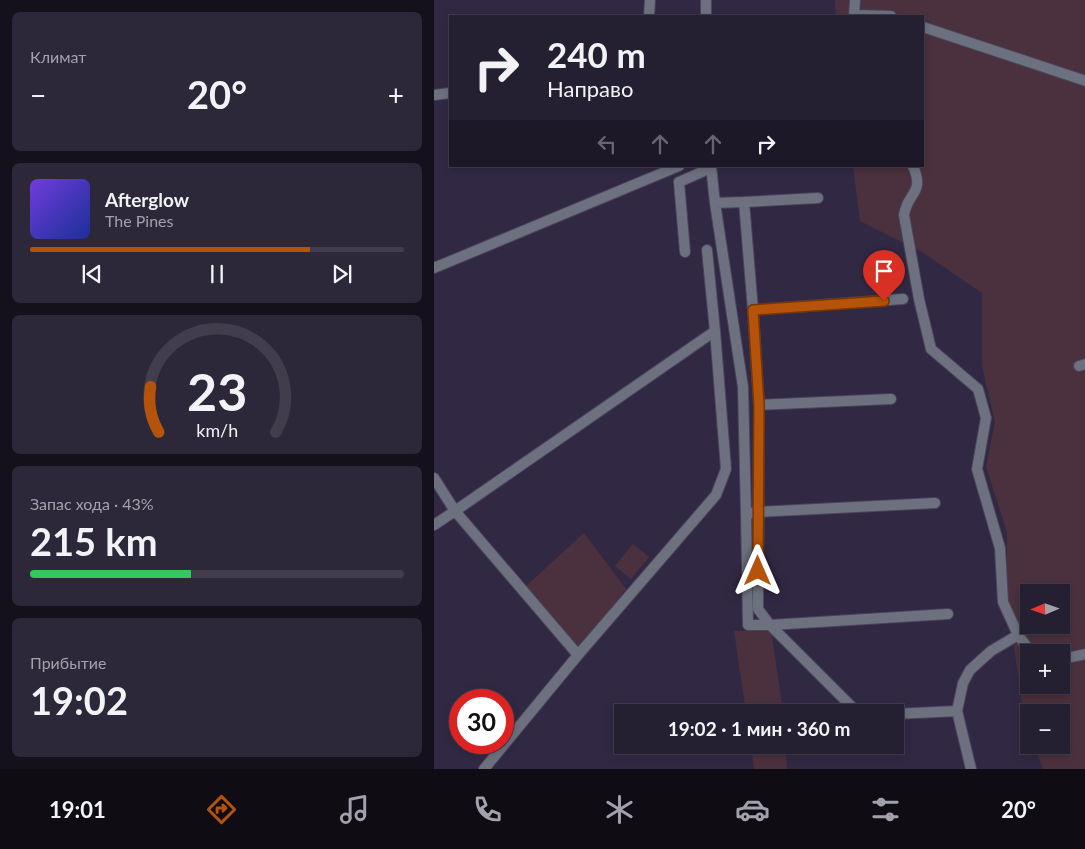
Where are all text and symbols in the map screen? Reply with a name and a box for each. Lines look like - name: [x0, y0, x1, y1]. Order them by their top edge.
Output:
- text: 240 m: [547, 33, 646, 75]
- icon: right: [464, 35, 529, 100]
- text: Климат: [30, 47, 86, 66]
- text: 20°: [187, 71, 247, 117]
- text: Направо: [547, 75, 633, 102]
- text: −: [30, 78, 46, 112]
- text: +: [388, 78, 404, 112]
- icon: left: [593, 130, 621, 158]
- icon: ahead: [646, 130, 674, 158]
- icon: ahead: [699, 130, 727, 158]
- icon: right: [752, 130, 780, 158]
- text: Afterglow: [105, 188, 189, 211]
- text: The Pines: [105, 211, 174, 230]
- pin: [863, 250, 905, 301]
- icon: arrive: [870, 257, 898, 285]
- icon: previous: [78, 260, 106, 288]
- icon: pause: [203, 260, 231, 288]
- icon: next: [328, 260, 356, 288]
- text: 23: [187, 360, 247, 422]
- text: km/h: [196, 419, 238, 441]
- text: Запас хода · 43%: [30, 494, 154, 513]
- text: 215 km: [30, 518, 158, 564]
- position arrow: [731, 544, 783, 596]
- north arrow: [1020, 584, 1070, 634]
- map controls: [1020, 584, 1070, 754]
- button: +: [1020, 644, 1070, 694]
- text: Прибытие: [30, 653, 106, 672]
- text: 19:02: [30, 677, 128, 723]
- speed limit sign: 30: [449, 689, 514, 754]
- button: −: [1020, 704, 1070, 754]
- text: 19:02 · 1 мин · 360 m: [668, 717, 850, 740]
- icon: directions: [204, 792, 239, 827]
- icon: music: [337, 792, 372, 827]
- icon: phone: [470, 792, 505, 827]
- icon: climate: [602, 792, 637, 827]
- icon: car: [735, 792, 770, 827]
- icon: filters: [868, 792, 903, 827]
- text: 19:01: [49, 796, 106, 823]
- text: 20°: [1001, 796, 1036, 823]

